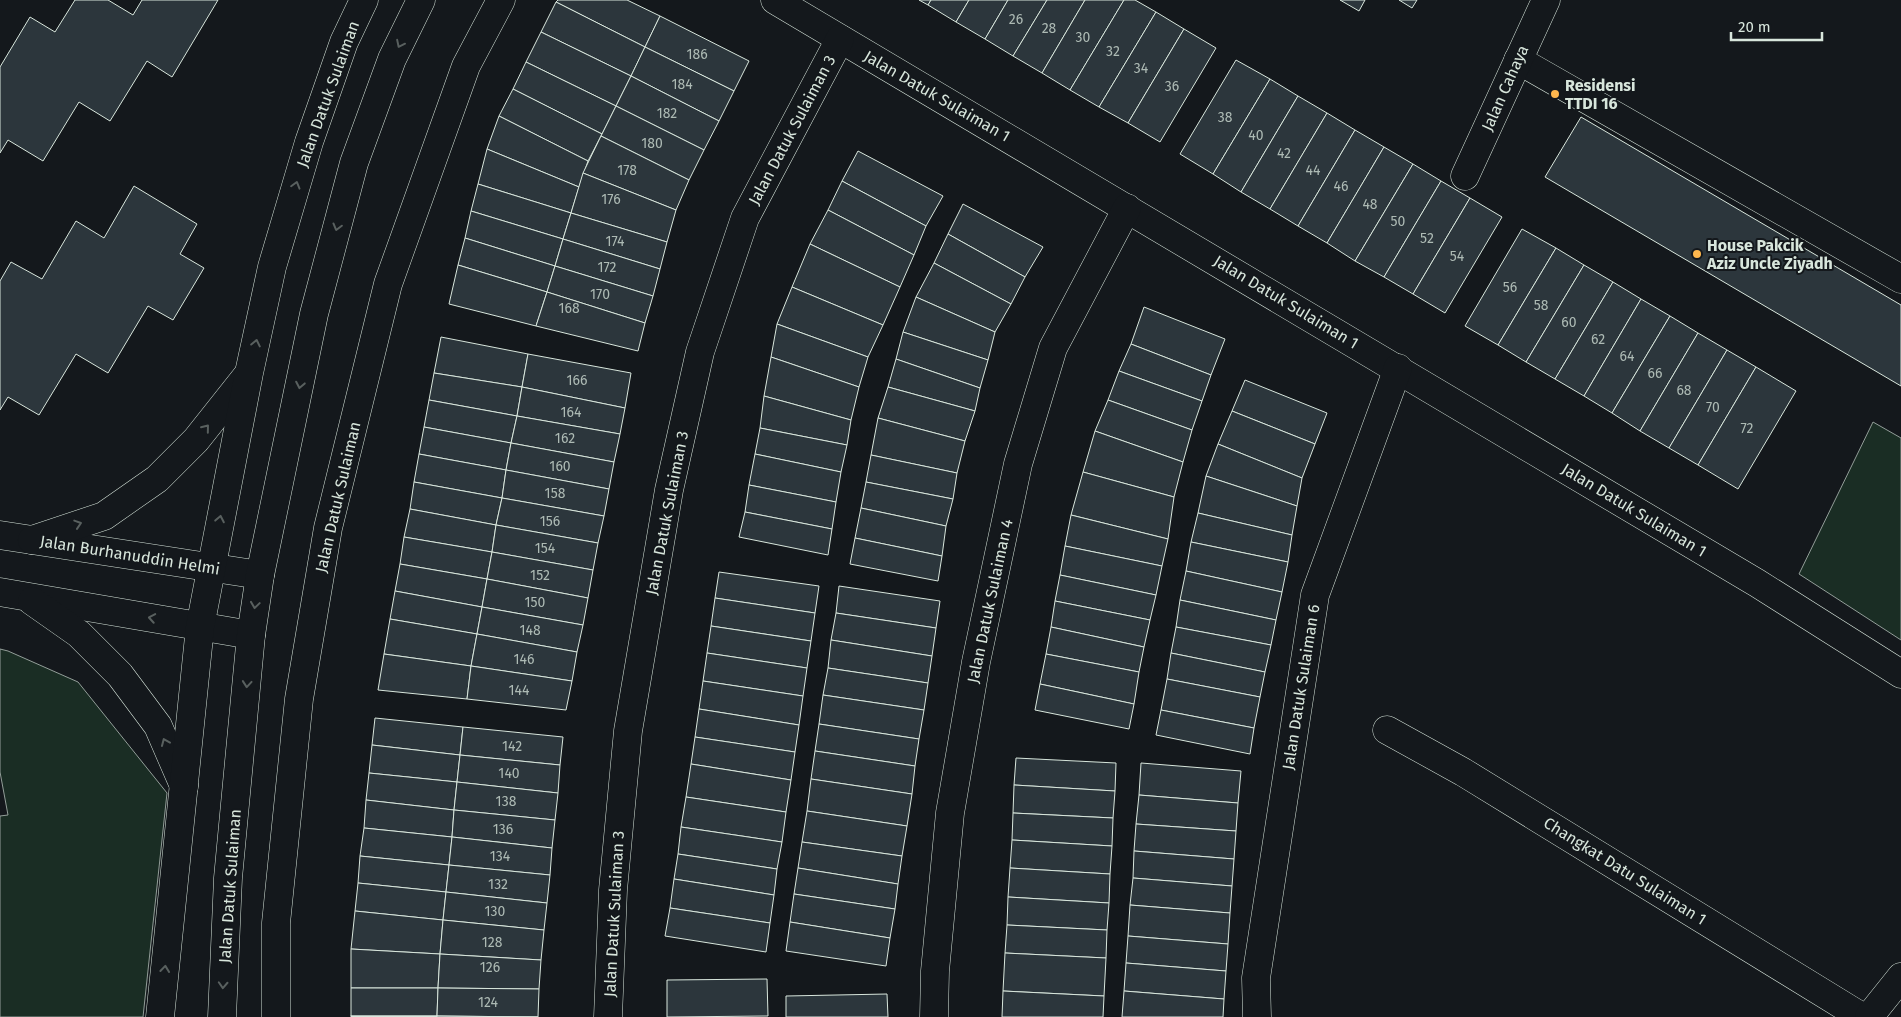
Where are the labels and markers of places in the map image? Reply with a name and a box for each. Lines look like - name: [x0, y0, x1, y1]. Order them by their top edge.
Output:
- place label: Residensi TTDI 16: [1565, 76, 1636, 113]
- marker: Residensi TTDI 16: [1549, 88, 1561, 100]
- place label: House Pakcik Aziz Uncle Ziyadh: [1706, 236, 1833, 273]
- marker: House Pakcik Aziz Uncle Ziyadh: [1691, 248, 1703, 260]

